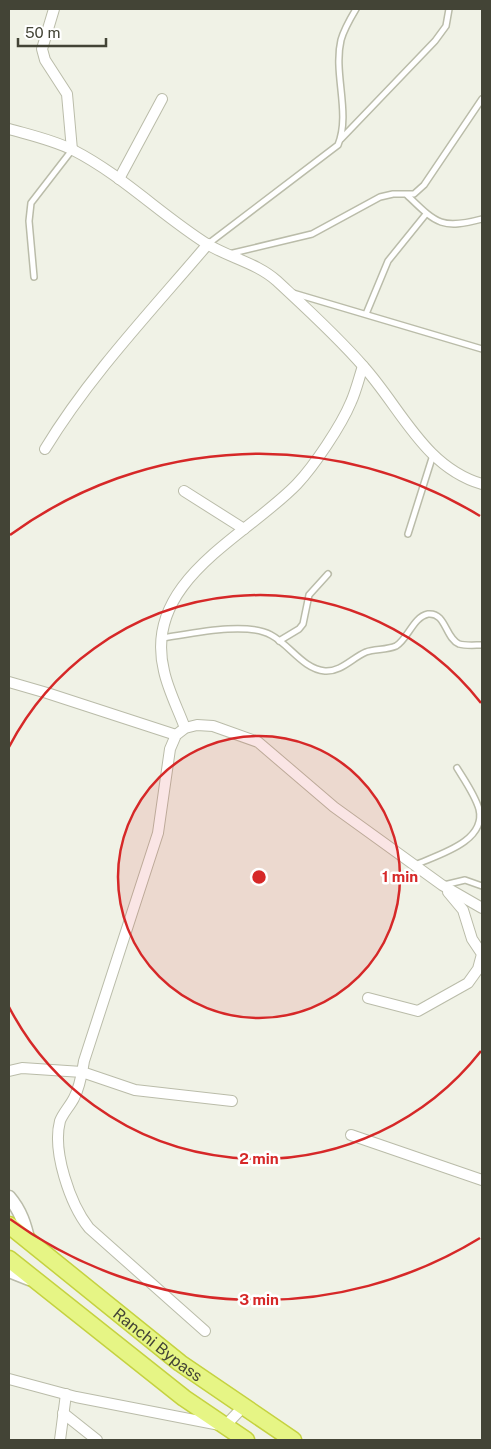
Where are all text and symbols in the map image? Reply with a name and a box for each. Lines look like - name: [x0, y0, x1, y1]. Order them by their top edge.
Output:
- scale bar: [18, 15, 105, 47]
- text: 50 m: [25, 24, 60, 41]
- centre of rings: [250, 868, 268, 886]
- text: 1 min: [382, 868, 418, 885]
- text: 2 min: [239, 1150, 279, 1167]
- text: 3 min: [239, 1291, 279, 1308]
- street label: Ranchi Bypass: [110, 1304, 206, 1385]

